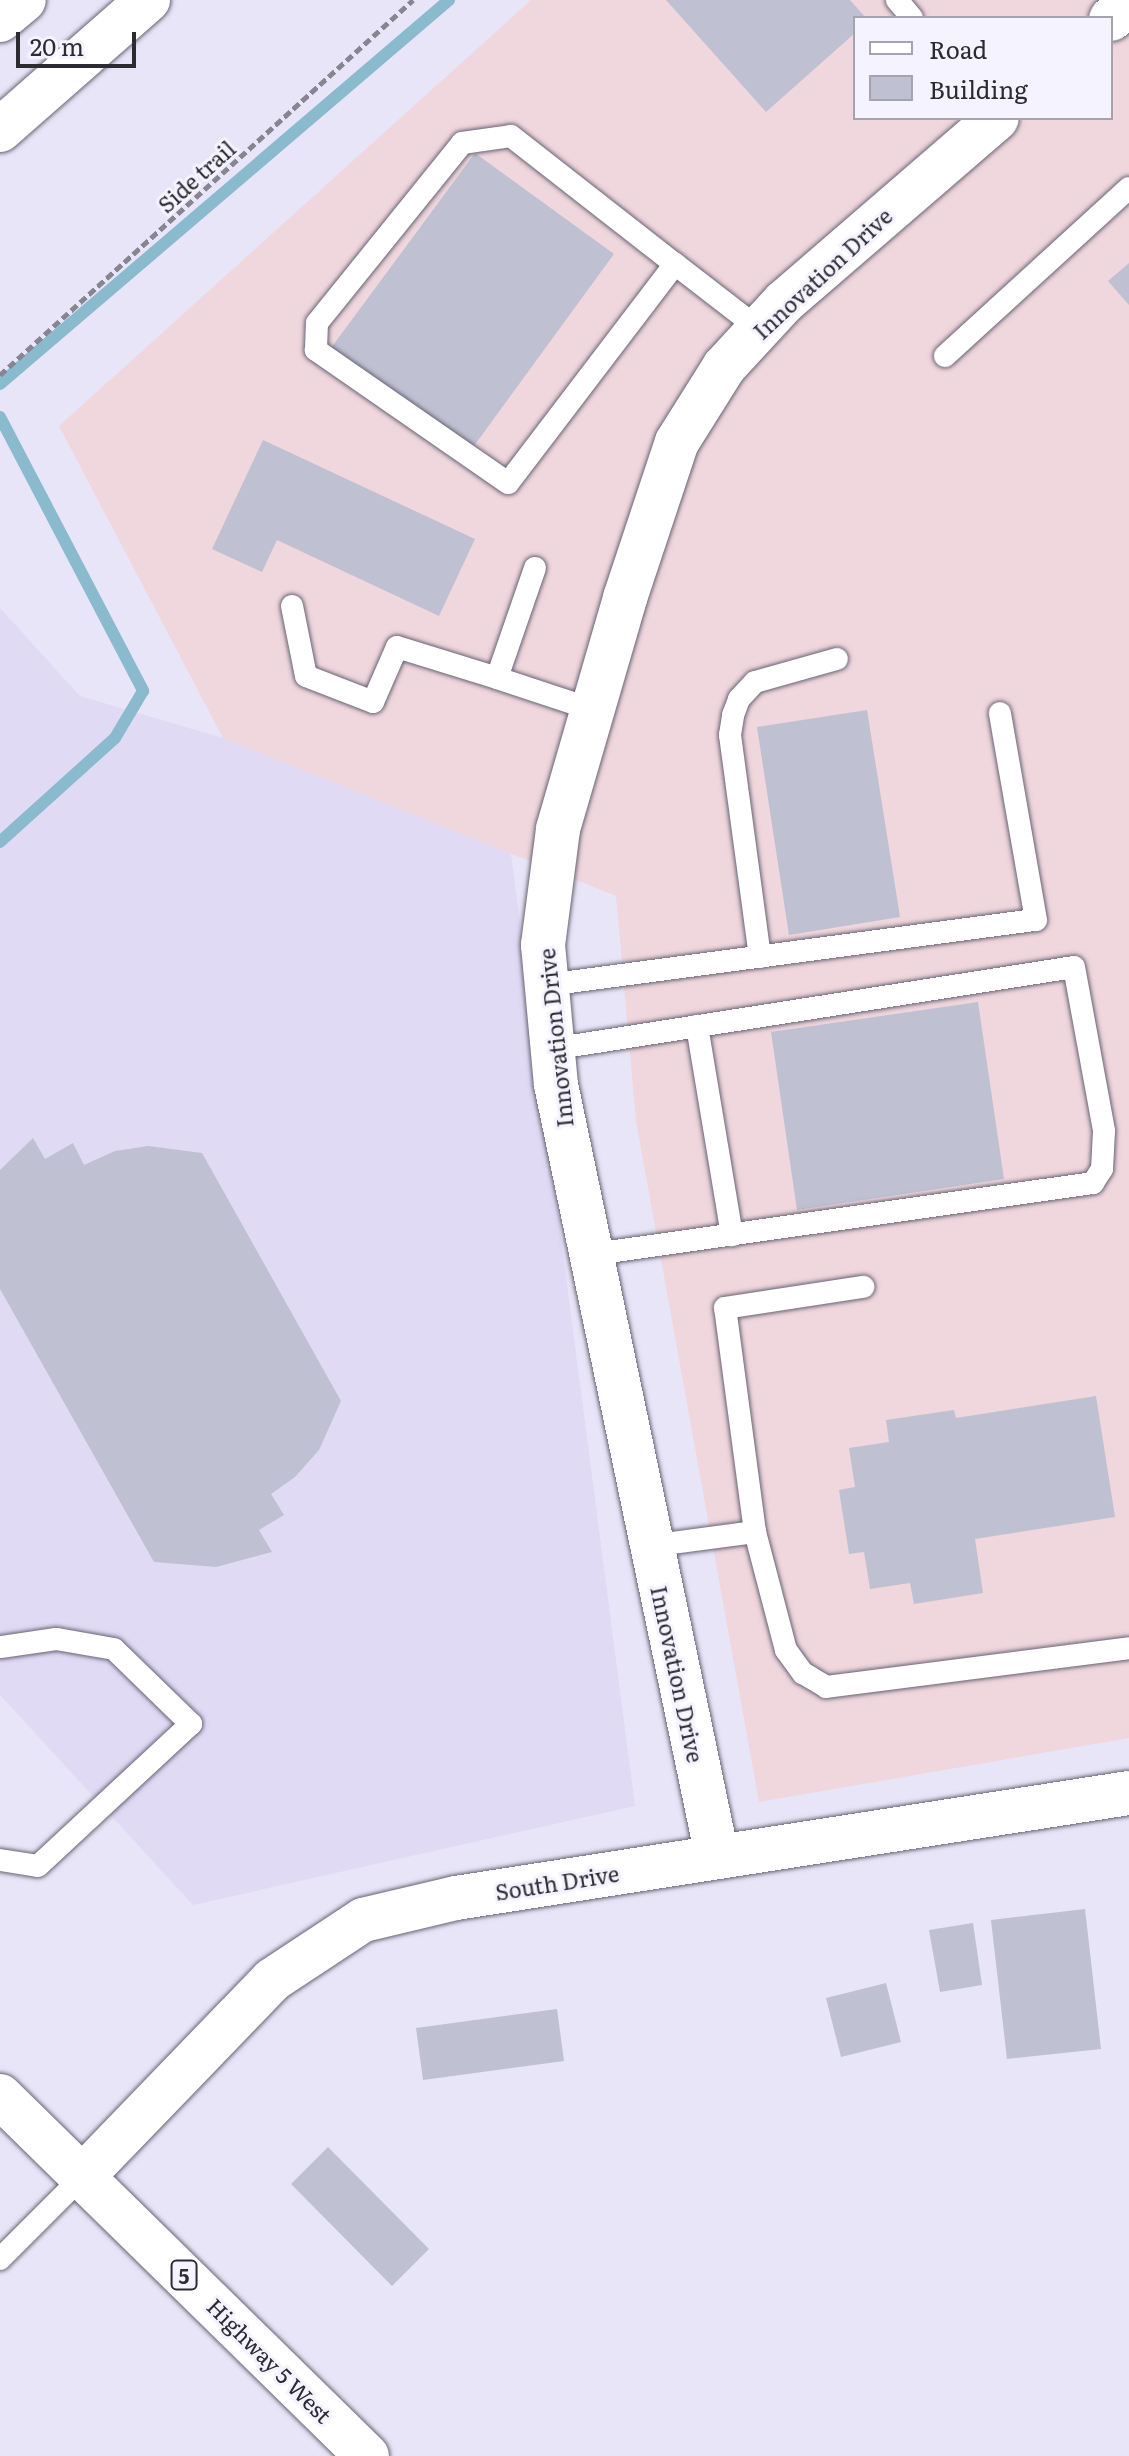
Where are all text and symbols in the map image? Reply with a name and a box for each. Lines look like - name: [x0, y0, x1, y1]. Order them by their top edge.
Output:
- scale bar: [20, 16, 140, 66]
- legend: [853, 16, 1113, 120]
- text: 20 m: [30, 28, 84, 63]
- text: Road: [929, 31, 987, 66]
- text: Building: [929, 71, 1028, 106]
- street label: Side trail: [152, 134, 240, 218]
- street label: Innovation Drive: [747, 202, 897, 344]
- street label: Innovation Drive: [532, 947, 578, 1129]
- street label: Innovation Drive: [646, 1583, 710, 1765]
- street label: South Drive: [493, 1859, 621, 1905]
- road number: 5: [170, 2259, 198, 2291]
- street label: Highway 5 West: [202, 2292, 338, 2428]

